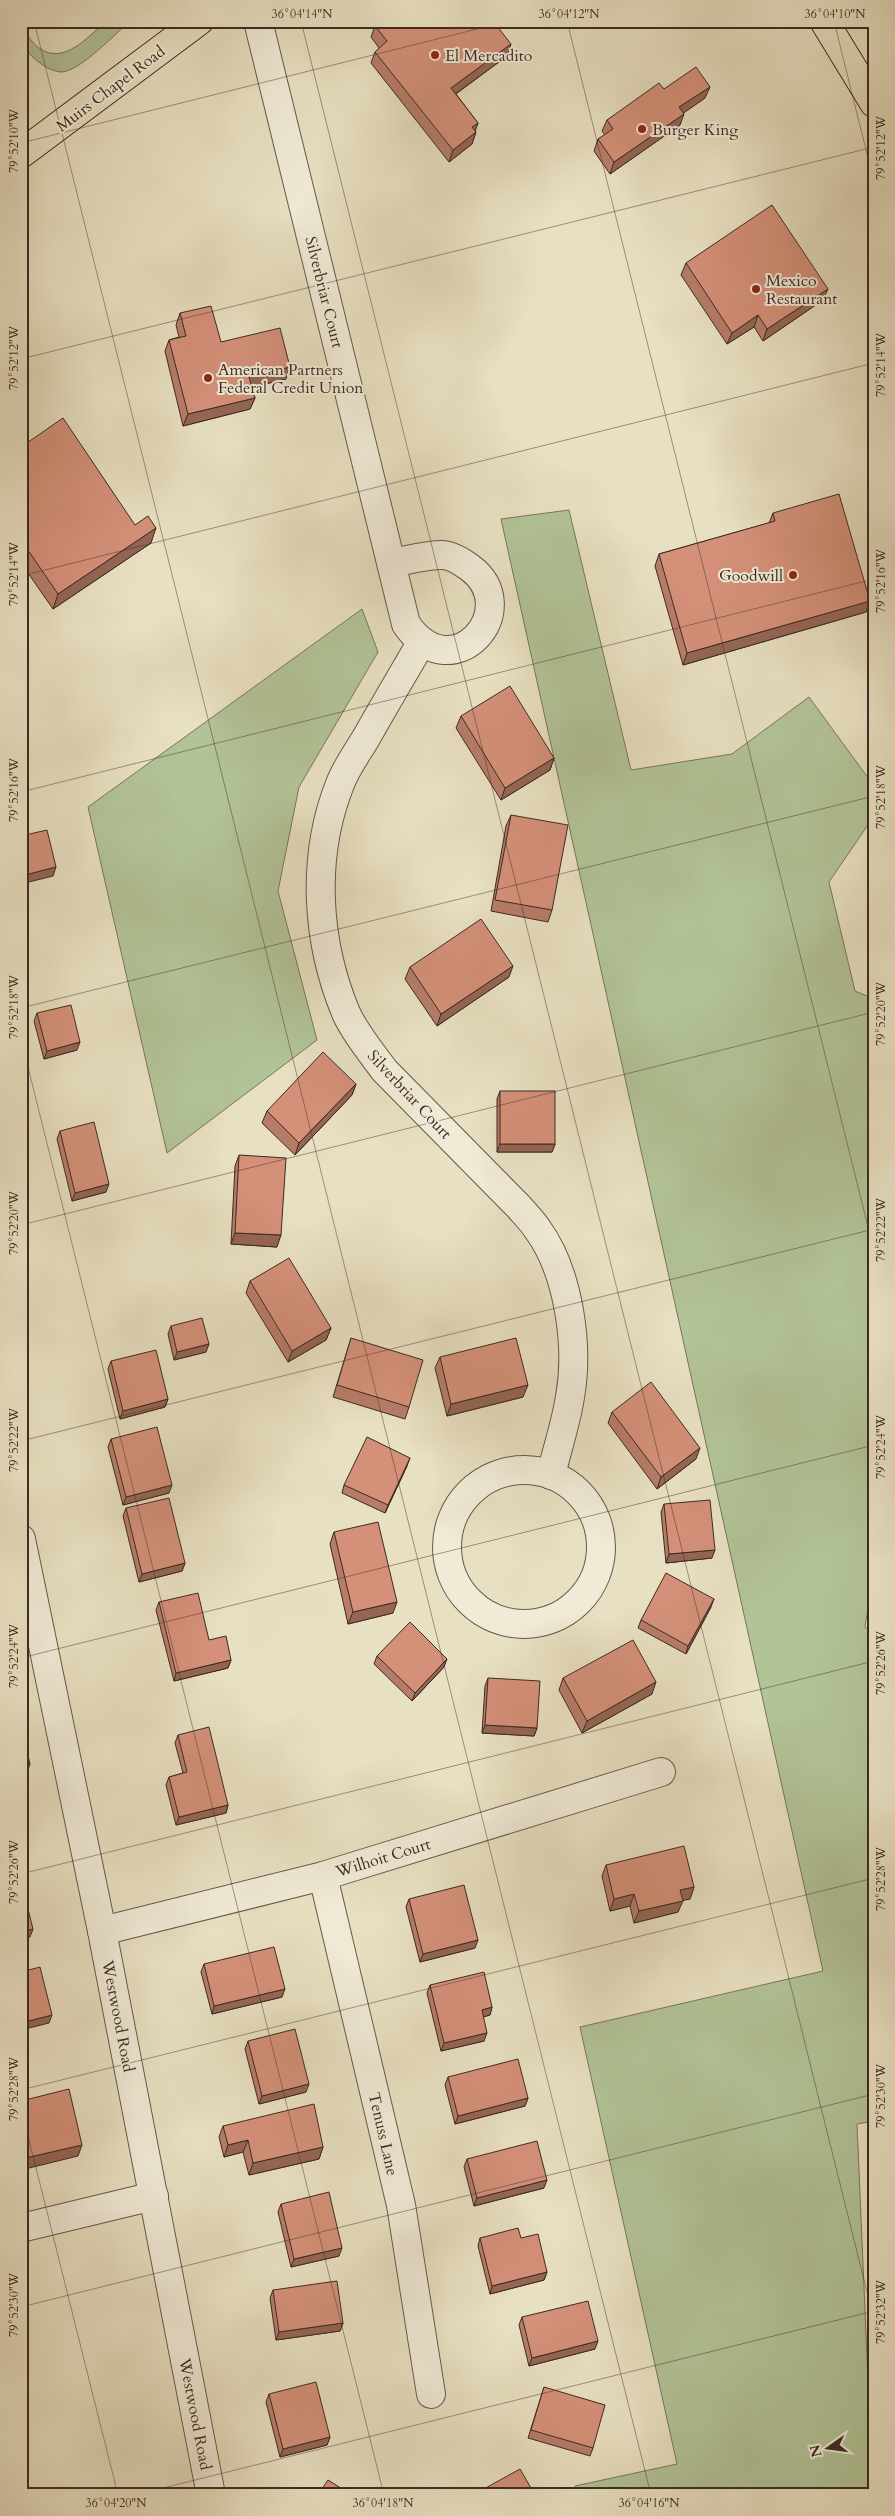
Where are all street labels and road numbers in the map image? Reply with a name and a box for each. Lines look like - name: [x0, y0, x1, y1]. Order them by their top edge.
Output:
- street label: Muirs Chapel Road: [52, 40, 170, 137]
- street label: Silverbriar Court: [300, 234, 349, 350]
- street label: Silverbriar Court: [362, 1045, 456, 1144]
- street label: Wilhoit Court: [332, 1833, 433, 1883]
- street label: Westwood Road: [96, 1957, 140, 2074]
- street label: Tenuss Lane: [363, 2090, 403, 2178]
- street label: Westwood Road: [173, 2355, 217, 2472]

